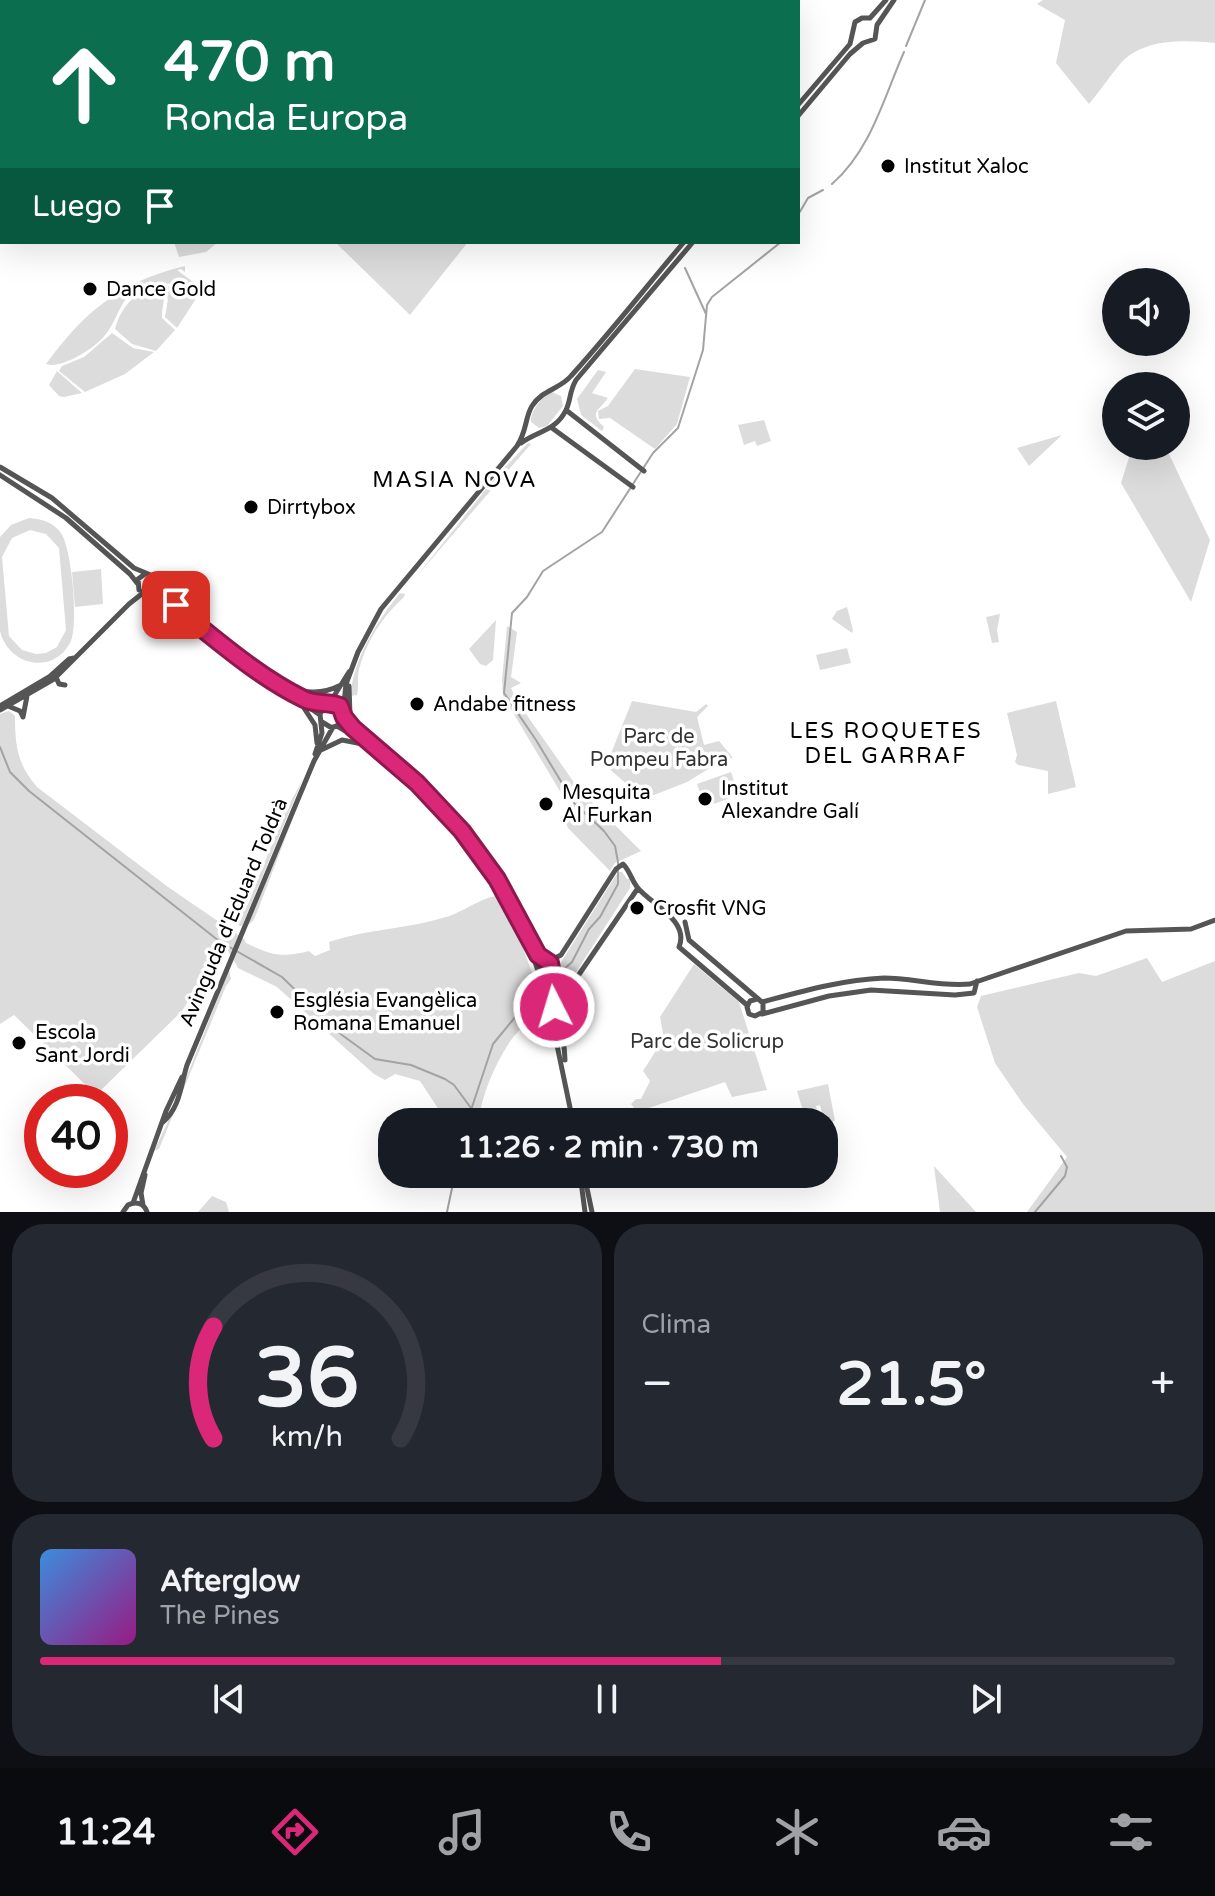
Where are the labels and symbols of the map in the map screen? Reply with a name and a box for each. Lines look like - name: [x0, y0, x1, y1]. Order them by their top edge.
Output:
- place label: Institut Xaloc: [904, 155, 1029, 179]
- marker: Institut Xaloc: [879, 157, 897, 175]
- place label: Dance Gold: [106, 278, 216, 302]
- marker: Dance Gold: [81, 280, 99, 298]
- district label: MASIA NOVA: [372, 467, 538, 493]
- place label: Dirrtybox: [267, 496, 356, 520]
- marker: Dirrtybox: [242, 498, 260, 516]
- pin: [142, 571, 210, 639]
- place label: Andabe fitness: [433, 693, 576, 717]
- marker: Andabe fitness: [408, 695, 426, 713]
- district label: LES ROQUETES DEL GARRAF: [789, 718, 983, 769]
- park label: Parc de Pompeu Fabra: [590, 725, 728, 772]
- place label: Institut Alexandre Galí: [721, 777, 859, 824]
- place label: Mesquita Al Furkan: [562, 781, 652, 828]
- marker: Institut Alexandre Galí: [696, 790, 714, 808]
- street label: Avinguda d'Eduard Toldrà: [175, 794, 293, 1030]
- marker: Mesquita Al Furkan: [537, 795, 555, 813]
- place label: Crosfit VNG: [653, 897, 767, 921]
- marker: Crosfit VNG: [628, 899, 646, 917]
- position arrow: [512, 965, 596, 1049]
- place label: Església Evangèlica Romana Emanuel: [293, 989, 477, 1036]
- marker: Església Evangèlica Romana Emanuel: [268, 1003, 286, 1021]
- place label: Escola Sant Jordi: [35, 1021, 130, 1068]
- park label: Parc de Solicrup: [630, 1030, 784, 1054]
- marker: Escola Sant Jordi: [10, 1034, 28, 1052]
- speed limit sign: 40: [24, 1084, 128, 1188]

